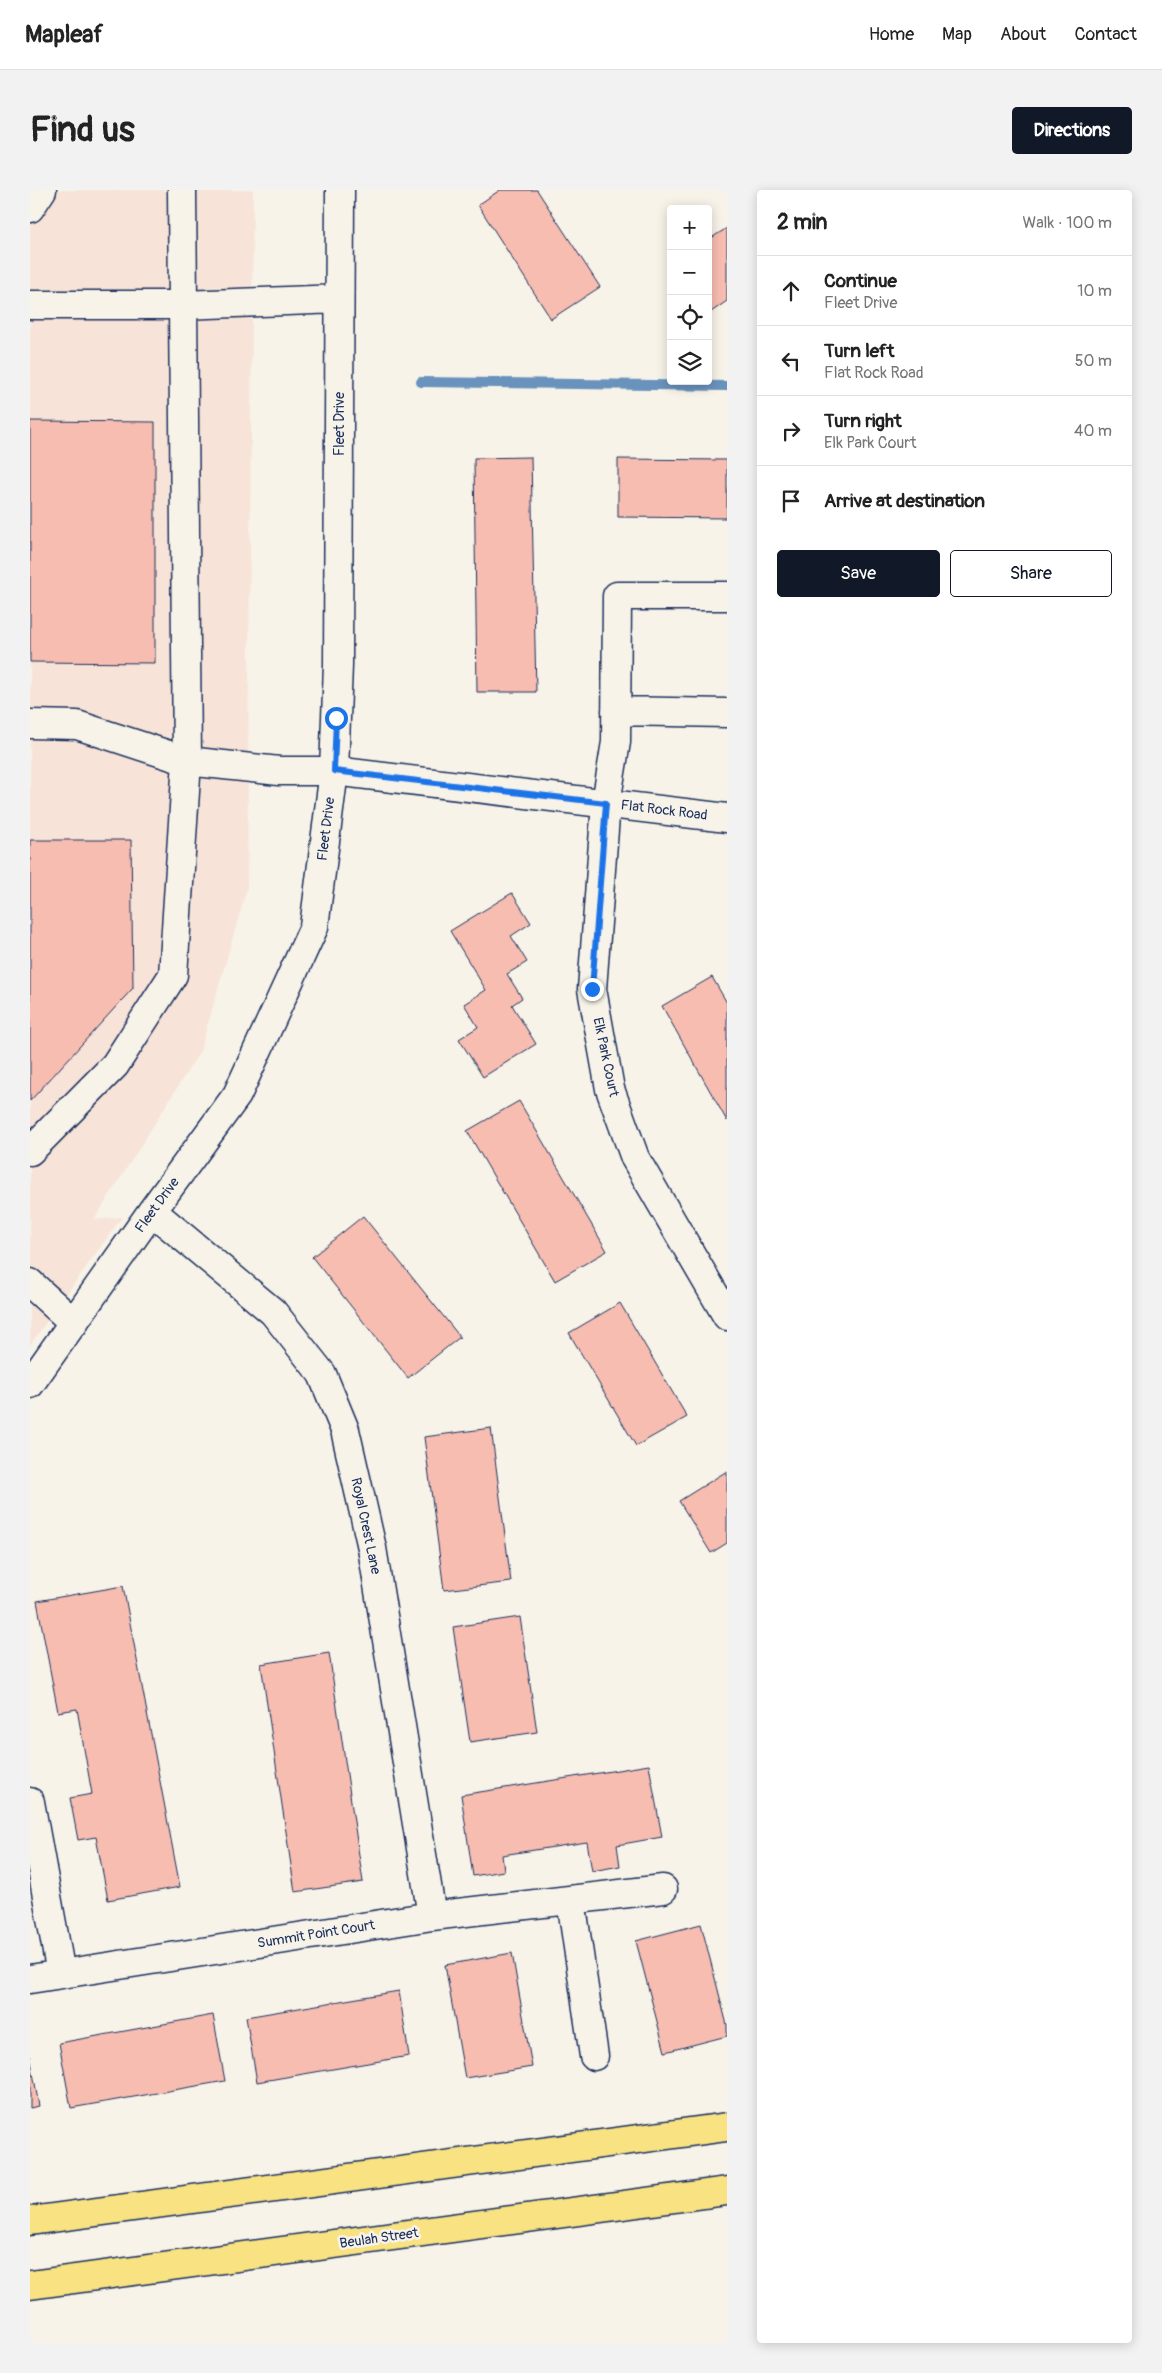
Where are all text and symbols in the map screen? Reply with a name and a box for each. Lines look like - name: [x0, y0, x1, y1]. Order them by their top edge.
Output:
- text: Mapleaf: [25, 20, 103, 49]
- text: Home: [869, 23, 914, 46]
- text: Map: [942, 23, 972, 46]
- text: About: [1000, 23, 1046, 46]
- text: Contact: [1074, 23, 1137, 46]
- button: Directions: [1012, 107, 1132, 154]
- text: Find us: [30, 108, 135, 152]
- map controls: [667, 205, 712, 385]
- button: +: [667, 205, 712, 250]
- text: 2 min: [777, 209, 827, 236]
- text: Walk · 100 m: [1023, 213, 1112, 233]
- button: −: [667, 250, 712, 295]
- text: Continue: [824, 269, 897, 293]
- icon: ahead: [777, 277, 805, 305]
- text: 10 m: [1077, 281, 1112, 301]
- text: Fleet Drive: [824, 293, 897, 313]
- button: locate: [667, 295, 712, 340]
- text: Turn left: [824, 339, 894, 363]
- button: layers: [667, 340, 712, 385]
- icon: left: [777, 347, 805, 375]
- text: 50 m: [1075, 351, 1112, 371]
- text: Flat Rock Road: [824, 363, 924, 383]
- street label: Fleet Drive: [331, 392, 348, 456]
- text: Turn right: [824, 409, 902, 433]
- icon: right: [777, 417, 805, 445]
- text: 40 m: [1074, 421, 1112, 441]
- text: Elk Park Court: [824, 433, 916, 453]
- icon: arrive: [777, 487, 805, 515]
- text: Arrive at destination: [824, 489, 985, 513]
- button: Save: [777, 550, 940, 597]
- button: Share: [950, 550, 1112, 597]
- route start: [325, 707, 348, 730]
- street label: Fleet Drive: [314, 796, 338, 862]
- street label: Flat Rock Road: [620, 796, 708, 824]
- route end: [581, 978, 604, 1001]
- street label: Elk Park Court: [589, 1016, 623, 1099]
- street label: Fleet Drive: [131, 1174, 183, 1236]
- street label: Royal Crest Lane: [347, 1476, 385, 1576]
- street label: Summit Point Court: [256, 1916, 376, 1952]
- street label: Beulah Street: [339, 2224, 420, 2252]

